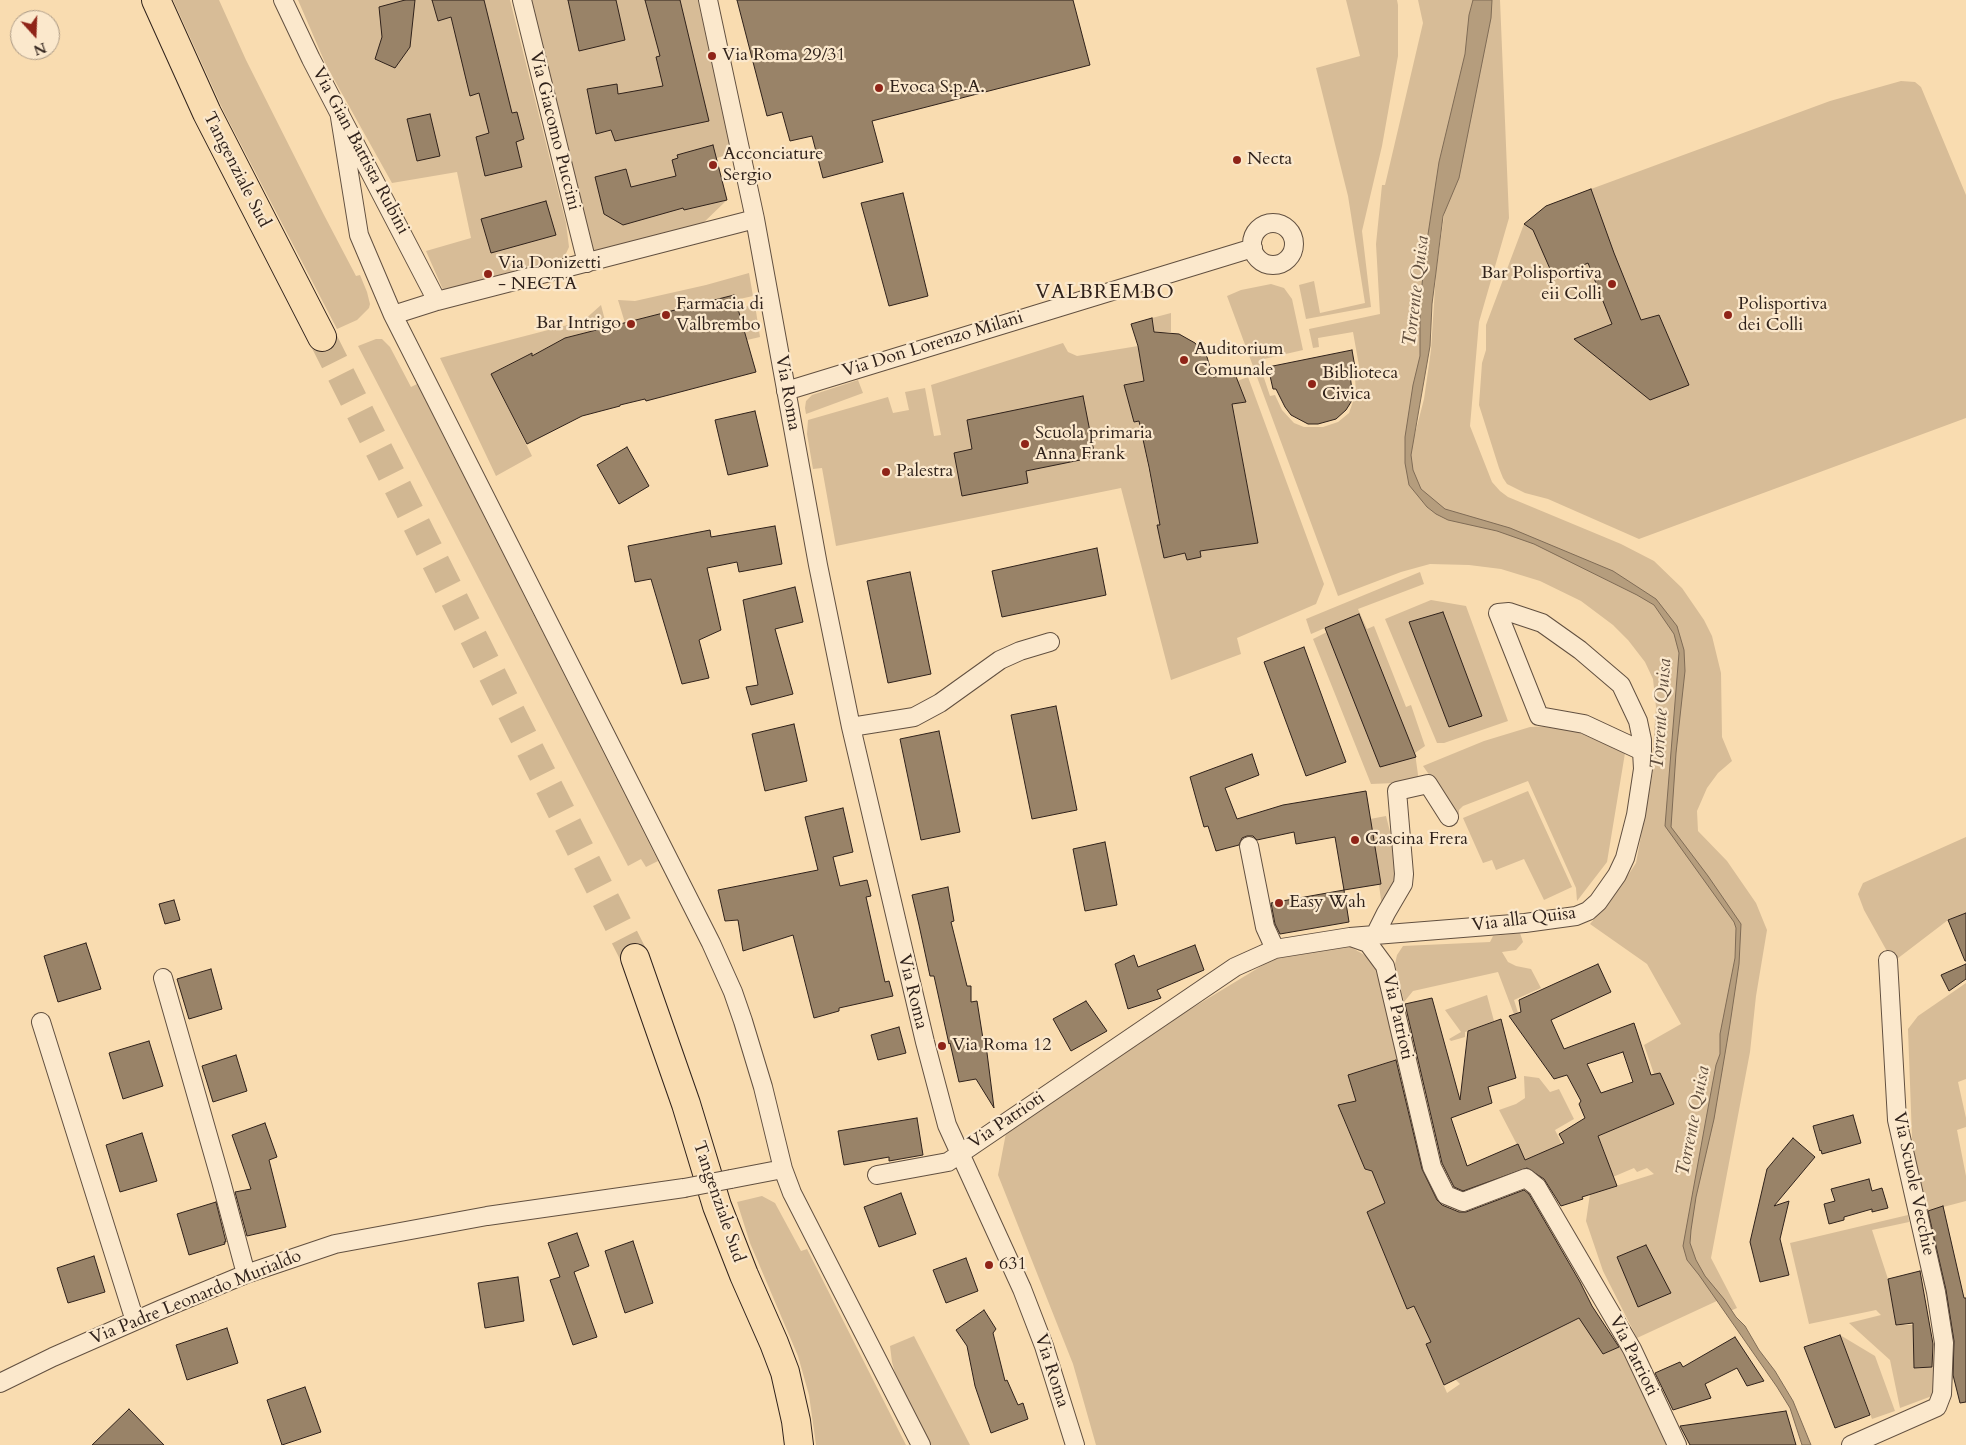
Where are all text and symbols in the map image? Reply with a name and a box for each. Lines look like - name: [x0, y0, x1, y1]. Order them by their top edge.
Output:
- north arrow: [10, 10, 60, 60]
- text: N: [31, 38, 49, 60]
- place label: Via Roma 29/31: [722, 45, 846, 67]
- street label: Via Giacomo Puccini: [524, 49, 584, 213]
- marker: Via Roma 29/31: [706, 50, 718, 62]
- street label: Via Gian Battista Rubini: [307, 64, 413, 238]
- place label: Evoca S.p.A.: [889, 77, 985, 99]
- marker: Evoca S.p.A.: [873, 82, 885, 94]
- street label: Tangenziale Sud: [198, 109, 274, 231]
- place label: Acconciature Sergio: [723, 144, 824, 186]
- place label: Necta: [1247, 149, 1292, 171]
- marker: Necta: [1231, 154, 1243, 166]
- marker: Acconciature Sergio: [707, 159, 719, 171]
- water label: Torrente Quisa: [1399, 234, 1435, 348]
- place label: Via Donizetti - NECTA: [498, 253, 601, 296]
- place label: Bar Polisportiva eii Colli: [1481, 263, 1602, 306]
- marker: Via Donizetti - NECTA: [482, 268, 494, 280]
- marker: Bar Polisportiva eii Colli: [1606, 278, 1618, 290]
- district label: VALBREMBO: [1034, 281, 1176, 305]
- place label: Farmacia di Valbrembo: [676, 294, 764, 336]
- place label: Polisportiva dei Colli: [1738, 294, 1828, 336]
- street label: Via Don Lorenzo Milani: [840, 307, 1026, 383]
- marker: Farmacia di Valbrembo: [660, 309, 672, 321]
- marker: Polisportiva dei Colli: [1722, 309, 1734, 321]
- place label: Bar Intrigo: [536, 313, 621, 335]
- marker: Bar Intrigo: [625, 318, 637, 330]
- place label: Auditorium Comunale: [1194, 339, 1283, 382]
- street label: Via Roma: [770, 354, 804, 432]
- marker: Auditorium Comunale: [1178, 354, 1190, 366]
- place label: Biblioteca Civica: [1322, 363, 1398, 406]
- marker: Biblioteca Civica: [1306, 378, 1318, 390]
- place label: Scuola primaria Anna Frank: [1035, 423, 1153, 466]
- marker: Scuola primaria Anna Frank: [1019, 438, 1031, 450]
- place label: Palestra: [896, 461, 953, 483]
- marker: Palestra: [880, 466, 892, 478]
- water label: Torrente Quisa: [1647, 658, 1677, 770]
- place label: Cascina Frera: [1365, 829, 1468, 851]
- marker: Cascina Frera: [1349, 834, 1361, 846]
- place label: Easy Wah: [1289, 892, 1366, 914]
- marker: Easy Wah: [1273, 897, 1285, 909]
- street label: Via alla Quisa: [1471, 903, 1577, 937]
- street label: Via Roma: [892, 952, 932, 1032]
- street label: Via Patrioti: [1377, 972, 1417, 1062]
- place label: Via Roma 12: [952, 1035, 1051, 1057]
- marker: Via Roma 12: [936, 1040, 948, 1052]
- water label: Torrente Quisa: [1672, 1064, 1716, 1178]
- street label: Via Patrioti: [965, 1088, 1049, 1154]
- street label: Via Scuole Vecchie: [1887, 1110, 1939, 1258]
- street label: Tangenziale Sud: [687, 1139, 749, 1265]
- street label: Via Padre Leonardo Murialdo: [87, 1246, 305, 1350]
- place label: 631: [999, 1254, 1027, 1276]
- marker: 631: [983, 1259, 995, 1271]
- street label: Via Patrioti: [1604, 1312, 1662, 1400]
- street label: Via Roma: [1029, 1331, 1073, 1411]

